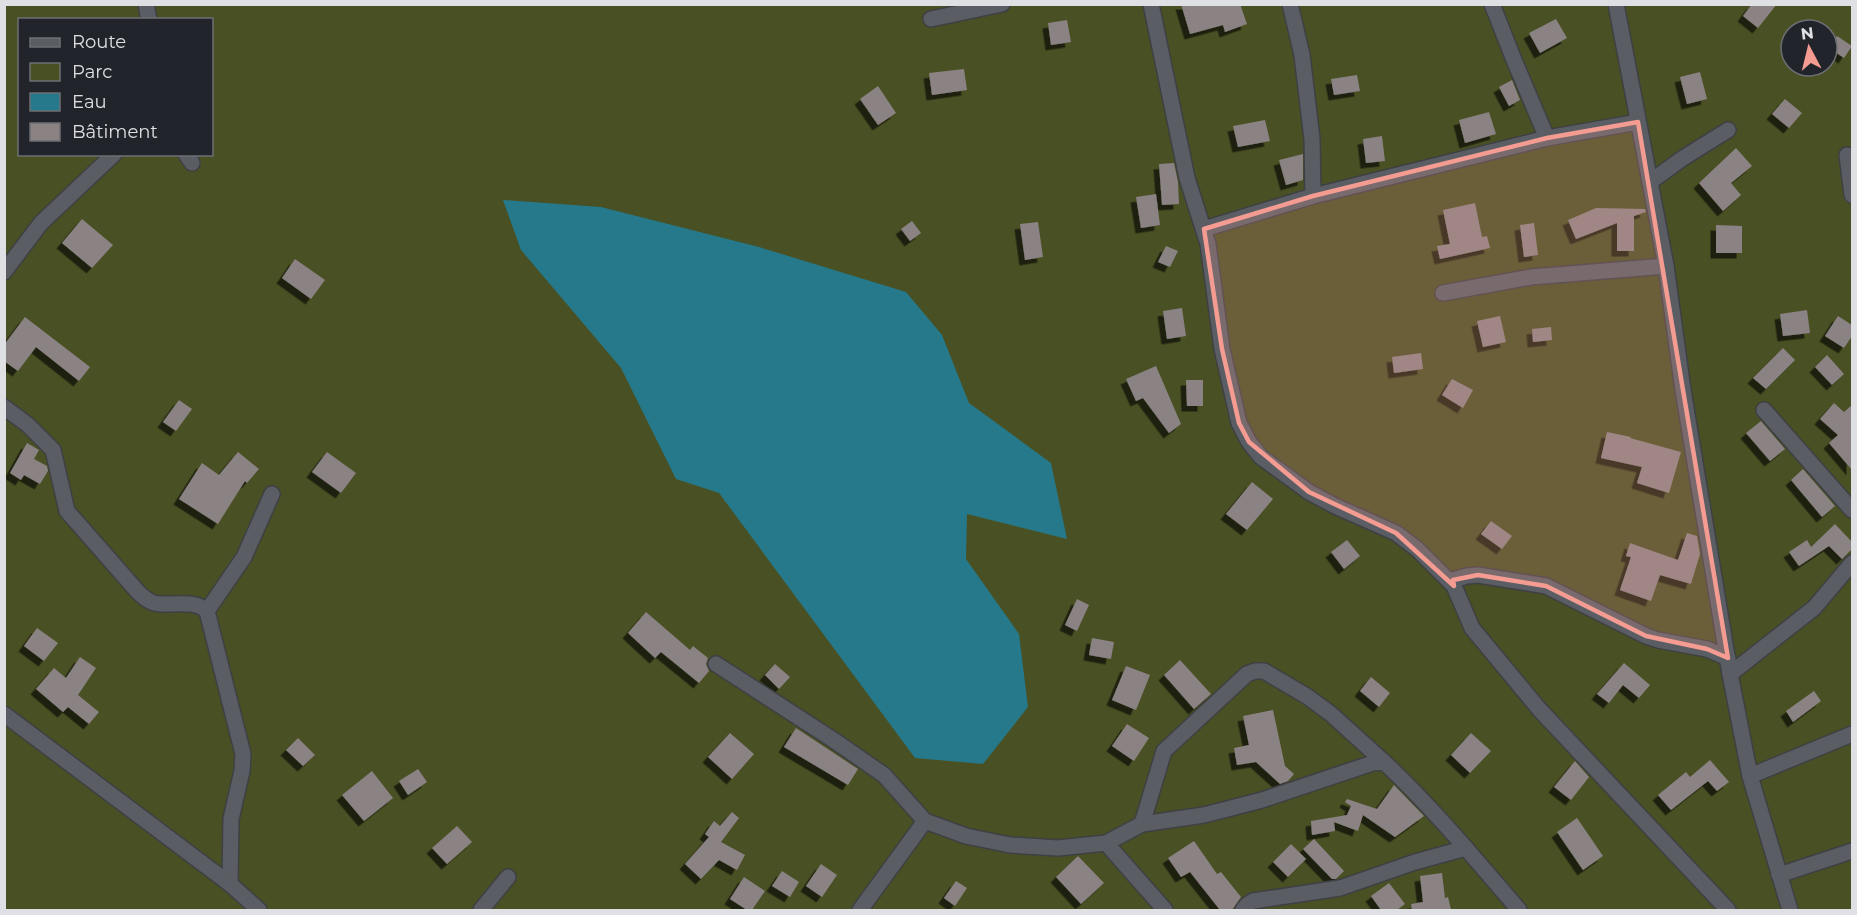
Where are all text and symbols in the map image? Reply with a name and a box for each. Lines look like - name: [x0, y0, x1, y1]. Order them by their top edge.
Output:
- legend: [18, 18, 213, 156]
- north arrow: [1779, 18, 1839, 78]
- text: N: [1800, 23, 1815, 44]
- text: Route: [72, 31, 126, 53]
- text: Parc: [72, 61, 112, 83]
- text: Eau: [72, 91, 107, 113]
- text: Bâtiment: [72, 121, 158, 143]

